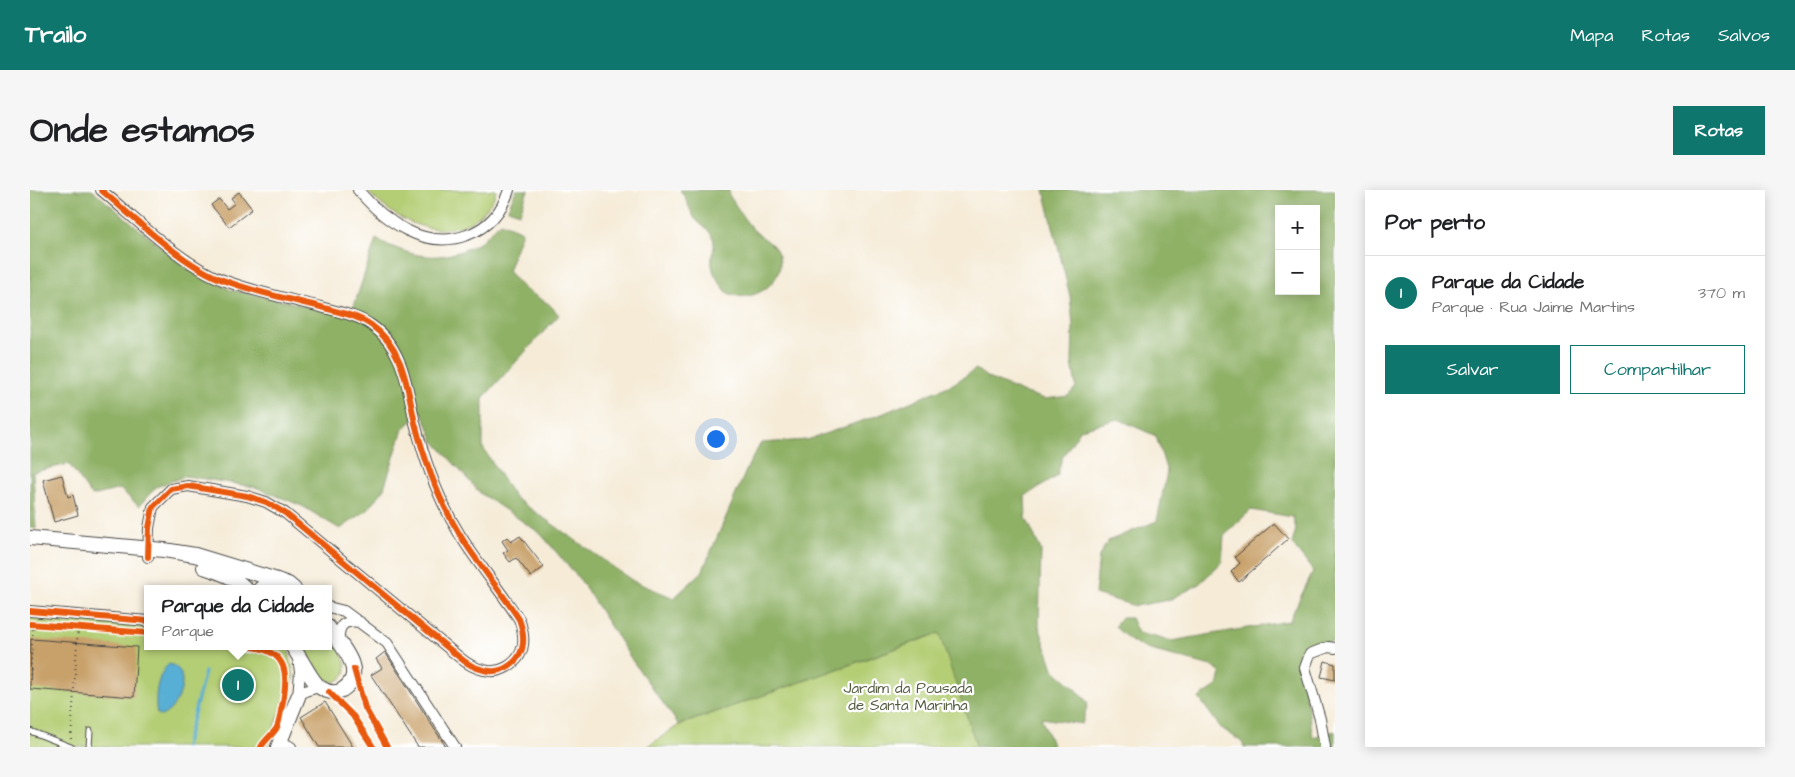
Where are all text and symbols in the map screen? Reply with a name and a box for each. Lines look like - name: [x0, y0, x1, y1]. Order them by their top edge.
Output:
- text: Trailo: [25, 18, 86, 52]
- text: Mapa: [1570, 23, 1614, 48]
- text: Rotas: [1642, 23, 1690, 48]
- text: Salvos: [1718, 23, 1770, 48]
- text: Onde estamos: [30, 106, 255, 155]
- button: Rotas: [1673, 106, 1765, 155]
- map controls: [1275, 205, 1320, 295]
- button: +: [1275, 205, 1320, 250]
- text: Por perto: [1385, 208, 1485, 237]
- button: −: [1275, 250, 1320, 295]
- text: Parque da Cidade: [1432, 269, 1584, 296]
- text: 1: [1400, 282, 1402, 304]
- text: 370 m: [1698, 282, 1745, 304]
- text: Parque · Rua Jaime Martins: [1432, 296, 1635, 318]
- button: Salvar: [1385, 345, 1560, 394]
- button: Compartilhar: [1570, 345, 1745, 394]
- your location: [703, 426, 729, 452]
- popup: [144, 585, 332, 650]
- text: Parque da Cidade: [162, 593, 314, 620]
- text: Parque: [162, 620, 214, 642]
- pin: 1: [222, 666, 254, 704]
- park label: Jardim da Pousada de Santa Marinha: [844, 678, 973, 716]

